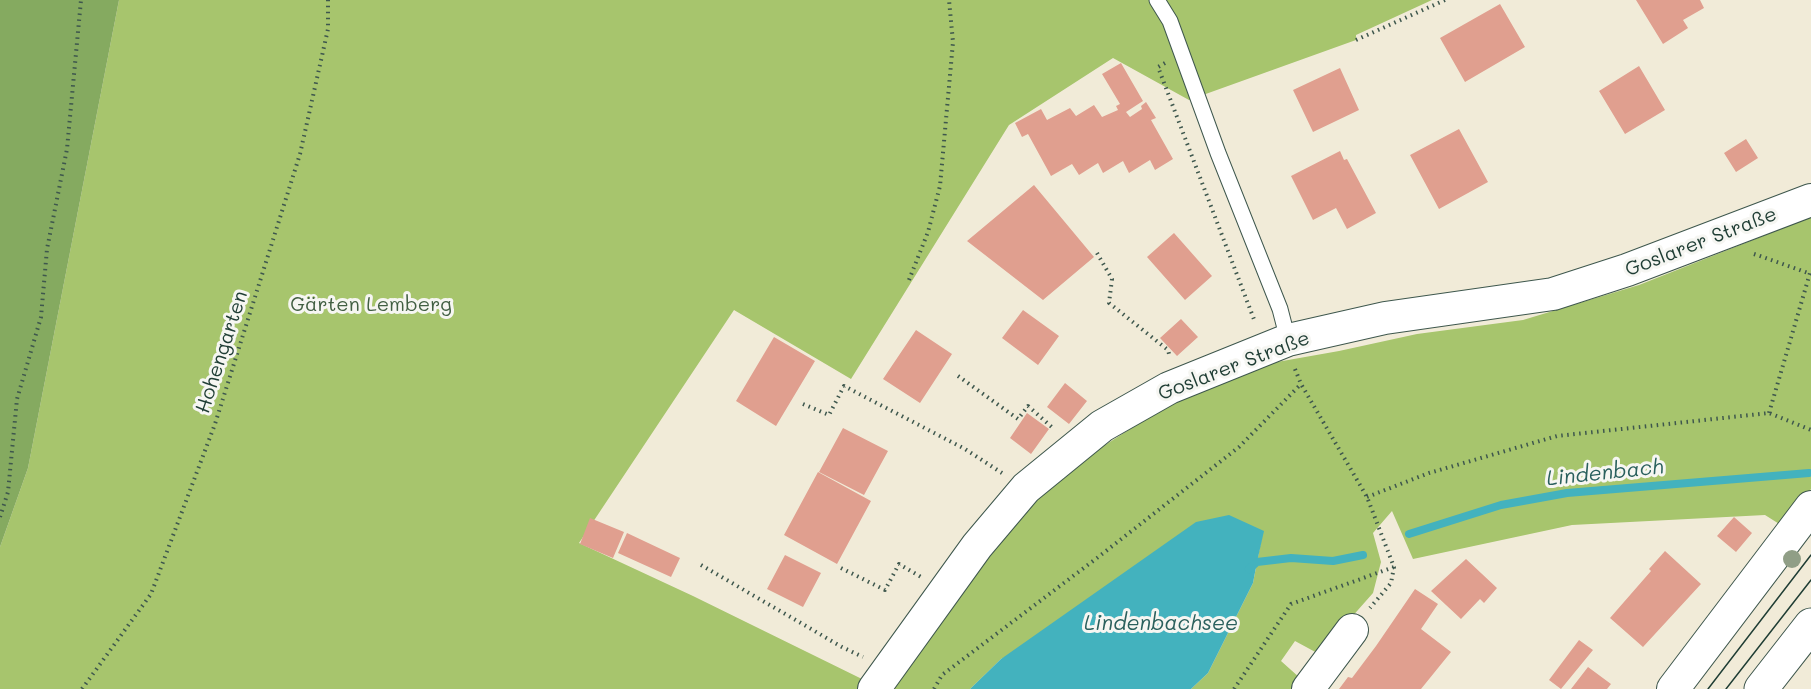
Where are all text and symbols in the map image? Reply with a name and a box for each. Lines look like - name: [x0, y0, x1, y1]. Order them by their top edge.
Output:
- street label: Goslarer Straße: [1622, 202, 1780, 282]
- street label: Hohengarten: [191, 288, 253, 416]
- park label: Gärten Lemberg: [290, 293, 452, 317]
- street label: Goslarer Straße: [1155, 326, 1313, 406]
- water label: Lindenbach: [1545, 454, 1665, 492]
- water label: Lindenbachsee: [1084, 611, 1238, 637]

